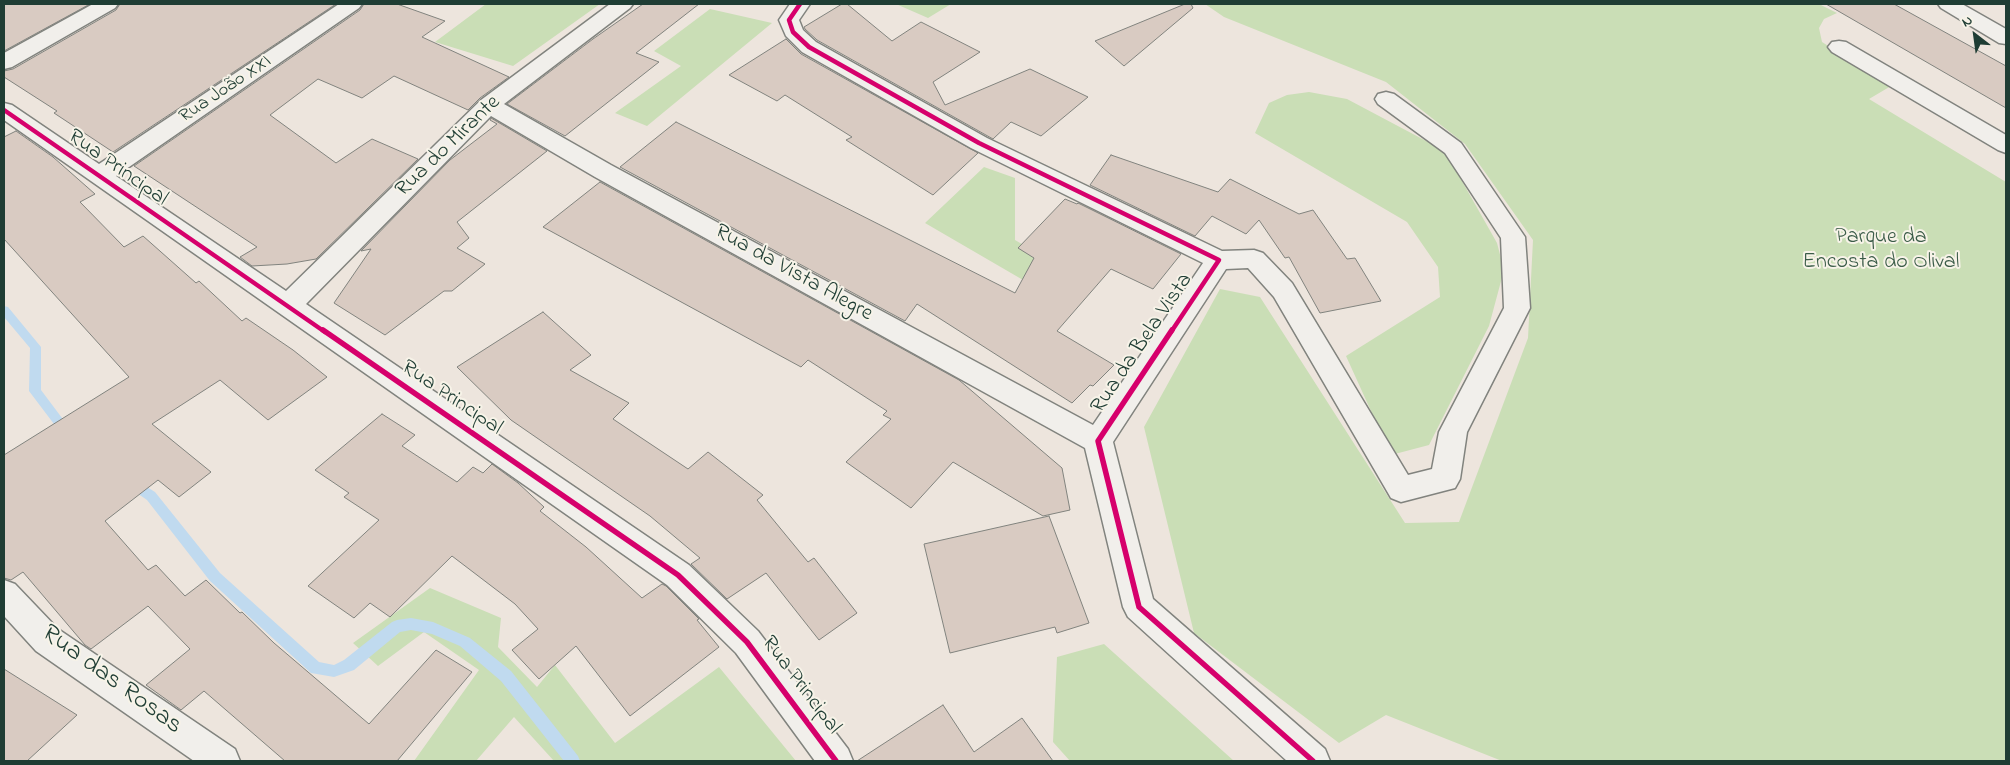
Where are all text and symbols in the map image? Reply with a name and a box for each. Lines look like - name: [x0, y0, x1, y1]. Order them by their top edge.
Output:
- north arrow: [1950, 10, 2000, 60]
- text: N: [1958, 10, 1977, 33]
- street label: Rua João XXI: [176, 51, 276, 129]
- street label: Rua do Mirante: [391, 90, 507, 204]
- street label: Rua Principal: [62, 125, 172, 213]
- street label: Rua da Vista Alegre: [709, 220, 877, 328]
- park label: Parque da Encosta do Olival: [1803, 225, 1959, 276]
- street label: Rua da Bela Vista: [1086, 269, 1200, 419]
- street label: Rua Principal: [395, 356, 507, 442]
- street label: Rua das Rosas: [34, 619, 188, 743]
- street label: Rua Principal: [754, 632, 846, 740]

